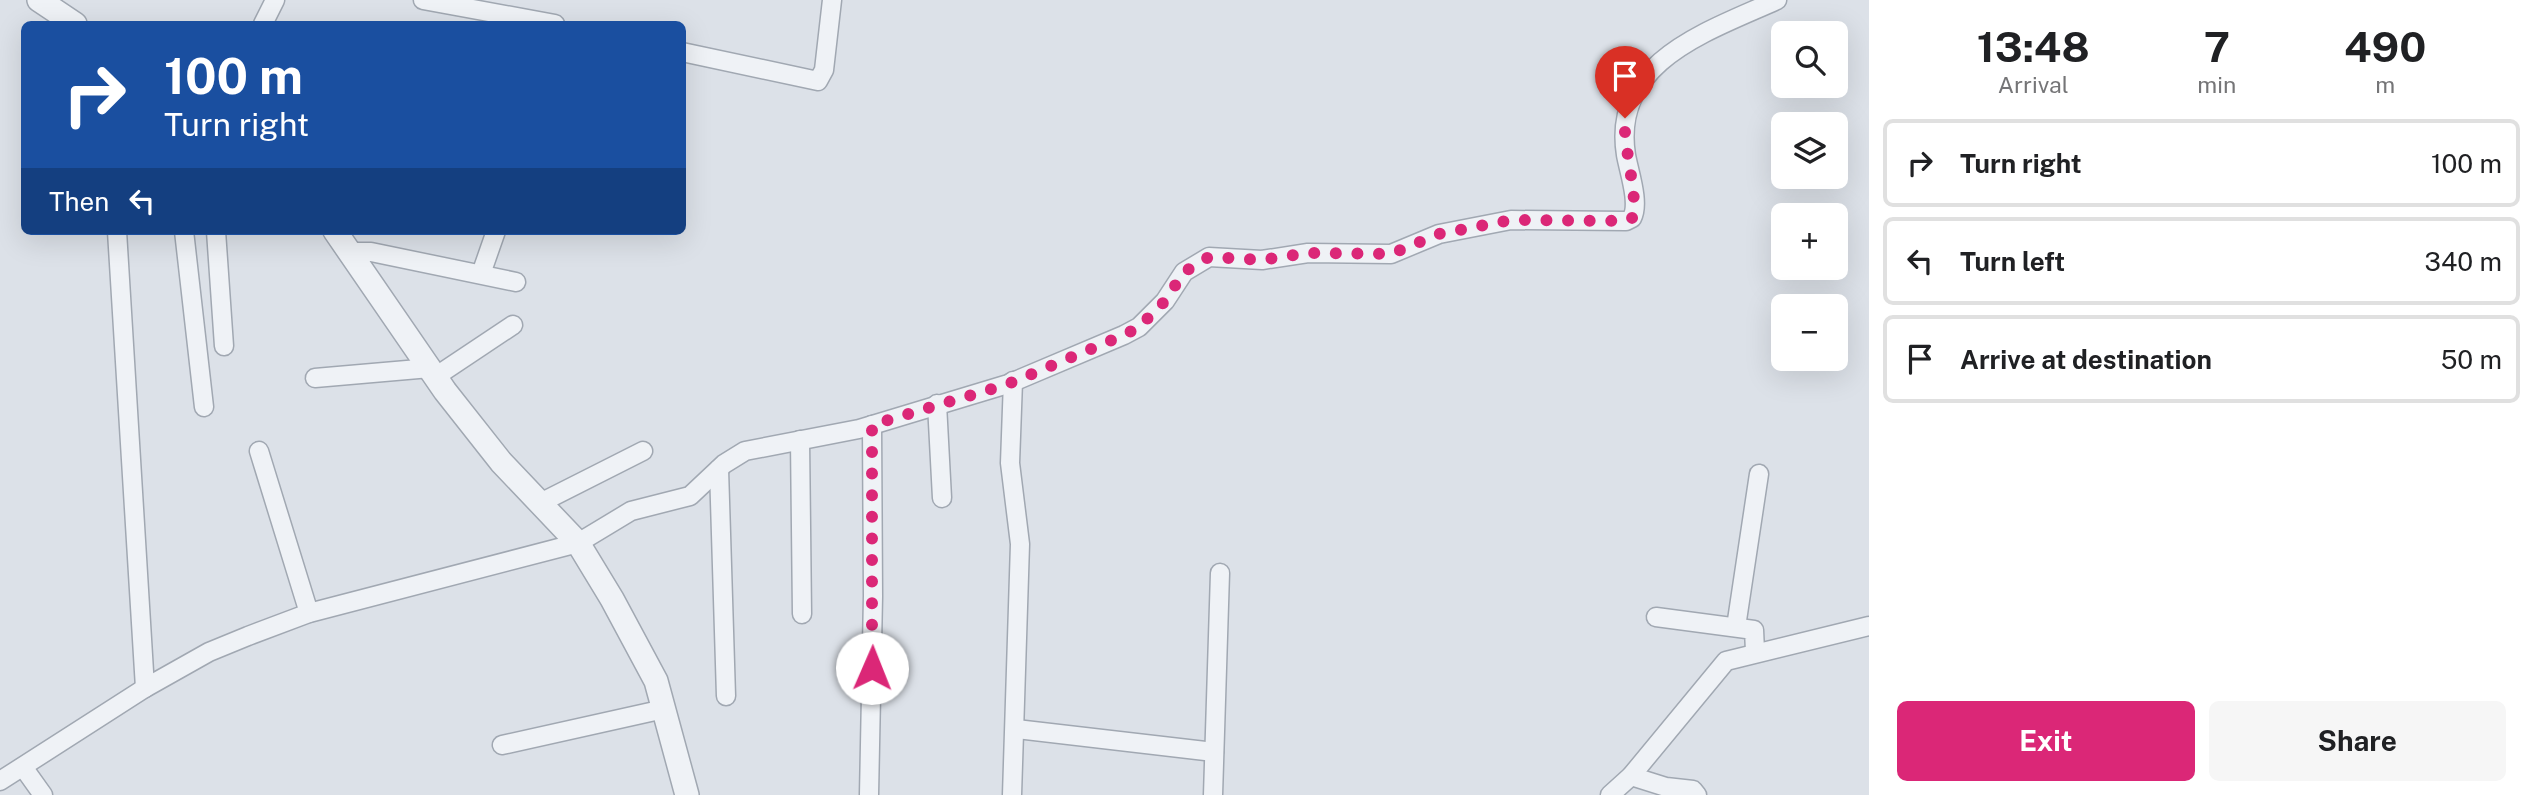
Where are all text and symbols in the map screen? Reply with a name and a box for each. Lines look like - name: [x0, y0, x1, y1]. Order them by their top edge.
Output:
- map controls: [1771, 21, 1848, 371]
- button: search: [1771, 21, 1848, 98]
- text: 13:48: [1977, 22, 2090, 71]
- text: 7: [2204, 22, 2230, 71]
- text: 490: [2344, 22, 2426, 71]
- pin: [1595, 46, 1655, 118]
- text: 100 m: [164, 47, 303, 105]
- icon: right: [49, 49, 140, 140]
- icon: arrive: [1606, 57, 1644, 95]
- text: Arrival: [1998, 71, 2069, 98]
- text: min: [2197, 71, 2236, 98]
- text: m: [2375, 71, 2395, 98]
- text: Turn right: [164, 106, 309, 143]
- button: layers: [1771, 112, 1848, 189]
- icon: right: [1901, 144, 1939, 182]
- text: Turn right: [1960, 148, 2082, 179]
- text: 100 m: [2431, 148, 2502, 179]
- icon: left: [123, 182, 161, 220]
- text: Then: [49, 186, 109, 217]
- button: +: [1771, 203, 1848, 280]
- icon: left: [1901, 242, 1939, 280]
- text: Turn left: [1960, 246, 2065, 277]
- text: 340 m: [2425, 246, 2502, 277]
- button: −: [1771, 294, 1848, 371]
- icon: arrive: [1901, 340, 1939, 378]
- text: Arrive at destination: [1960, 344, 2212, 375]
- text: 50 m: [2441, 344, 2502, 375]
- position arrow: [835, 631, 909, 705]
- button: Exit: [1897, 701, 2195, 781]
- button: Share: [2209, 701, 2506, 781]

